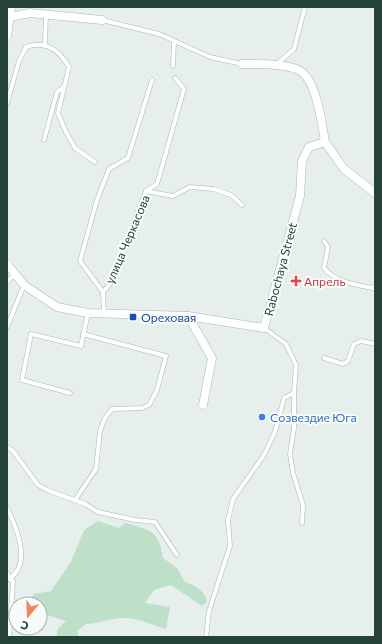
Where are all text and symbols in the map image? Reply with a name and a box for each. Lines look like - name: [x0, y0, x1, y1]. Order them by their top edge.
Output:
- street label: улица Черкасова: [102, 193, 152, 285]
- street label: Rabochaya Street: [261, 221, 299, 317]
- place label: Апрель: [304, 274, 346, 288]
- marker: Апрель: [291, 276, 301, 286]
- place label: Ореховая: [141, 310, 196, 324]
- marker: Ореховая: [128, 312, 138, 322]
- place label: Созвездие Юга: [270, 410, 357, 424]
- marker: Созвездие Юга: [257, 412, 267, 422]
- north arrow: [8, 596, 48, 636]
- text: С: [18, 618, 30, 633]

